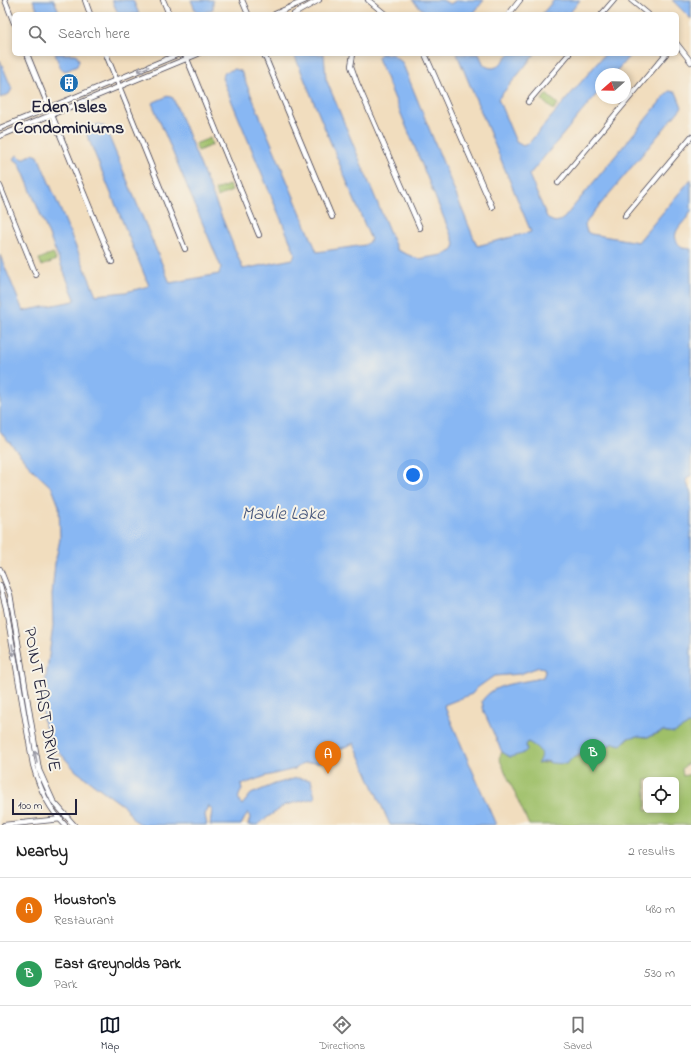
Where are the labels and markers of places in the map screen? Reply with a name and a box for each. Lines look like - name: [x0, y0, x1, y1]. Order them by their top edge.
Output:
- building icon: Eden Isles Condominiums: [58, 72, 80, 94]
- place label: Eden Isles Condominiums: [14, 95, 124, 142]
- pin: B: [580, 739, 606, 772]
- pin: A: [315, 741, 341, 774]

